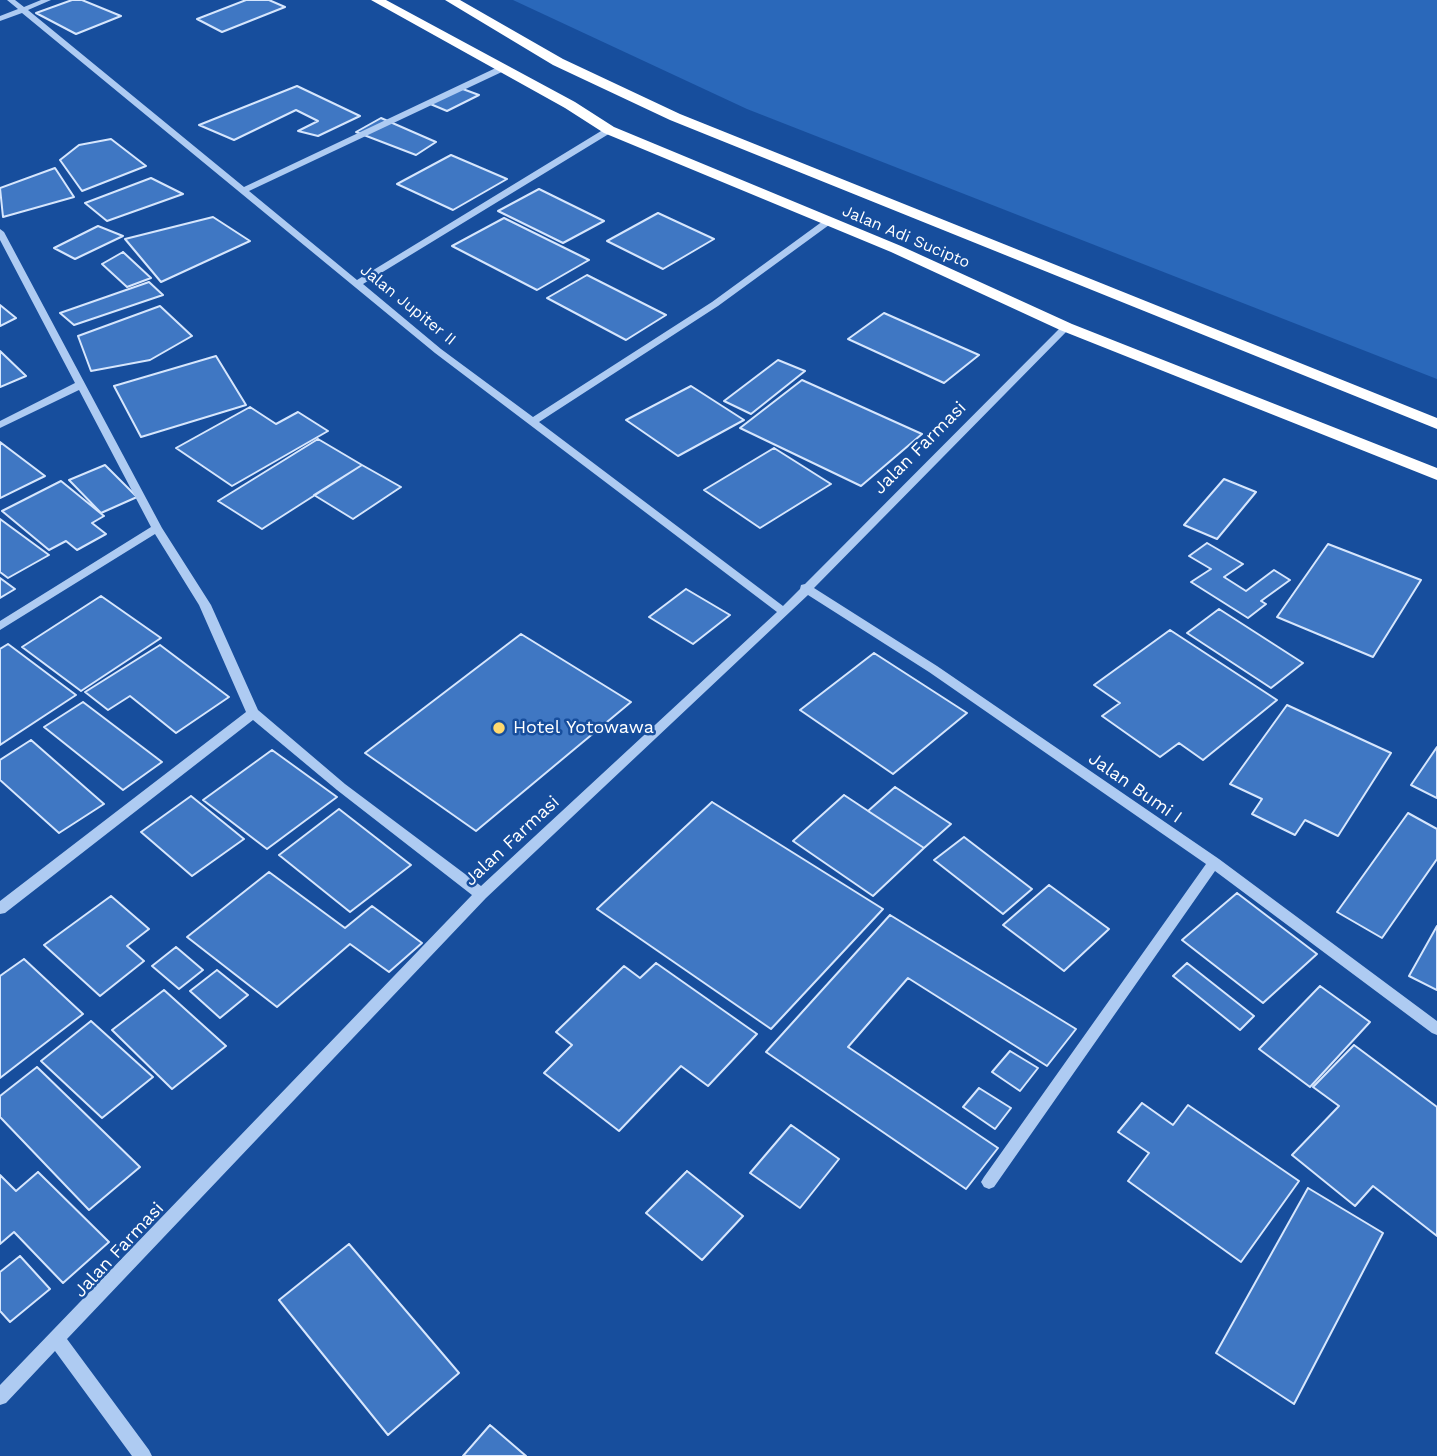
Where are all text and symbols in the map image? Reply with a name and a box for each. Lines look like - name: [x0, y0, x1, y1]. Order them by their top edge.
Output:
- street label: Jalan Adi Sucipto: [839, 201, 973, 273]
- street label: Jalan Jupiter II: [356, 261, 460, 349]
- street label: Jalan Farmasi: [869, 397, 971, 499]
- place label: Hotel Yotowawa: [513, 717, 654, 739]
- marker: Hotel Yotowawa: [491, 720, 507, 736]
- street label: Jalan Bumi I: [1084, 748, 1186, 828]
- street label: Jalan Farmasi: [460, 791, 564, 891]
- street label: Jalan Farmasi: [69, 1198, 169, 1302]

